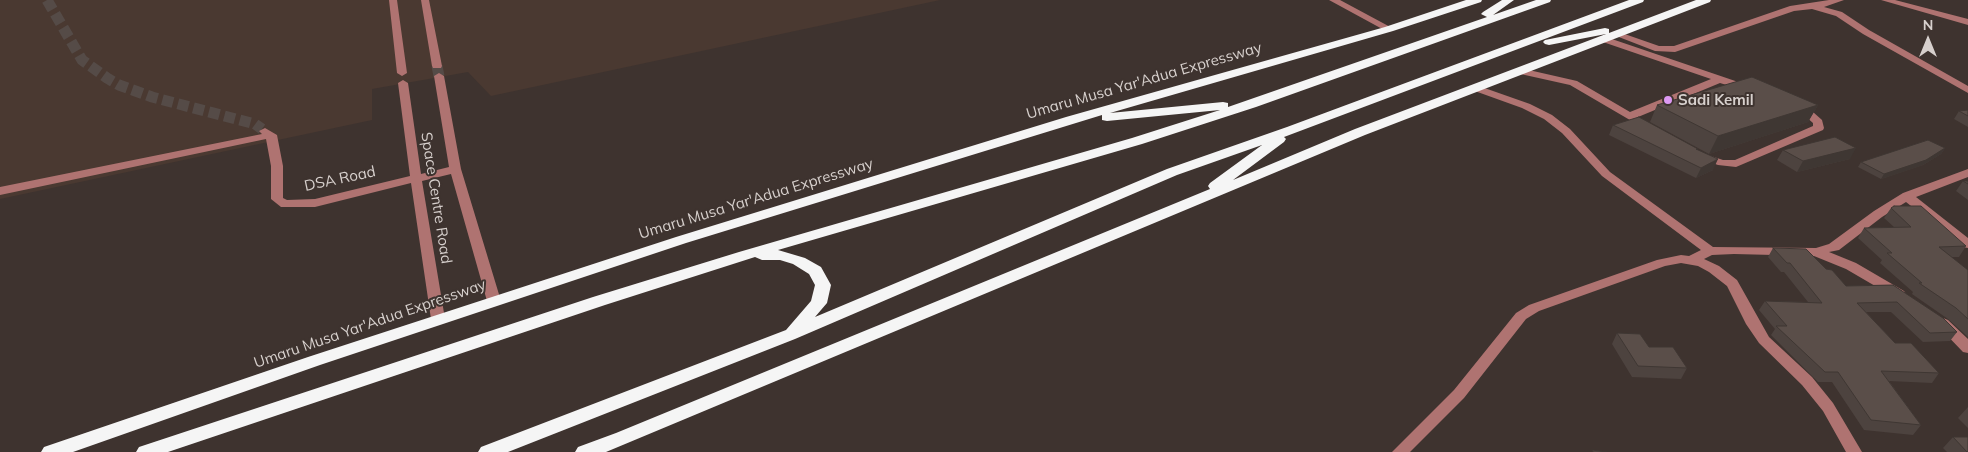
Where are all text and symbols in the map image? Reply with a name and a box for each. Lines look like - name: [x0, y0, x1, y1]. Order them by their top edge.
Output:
- north arrow: [1903, 15, 1953, 65]
- text: N: [1923, 16, 1933, 34]
- street label: Umaru Musa Yar'Adua Expressway: [1024, 39, 1264, 123]
- place label: Sadi Kemil: [1678, 91, 1754, 109]
- marker: Sadi Kemil: [1662, 94, 1674, 106]
- street label: Space Centre Road: [417, 131, 455, 265]
- street label: Umaru Musa Yar'Adua Expressway: [637, 155, 875, 243]
- street label: DSA Road: [303, 163, 377, 195]
- street label: Umaru Musa Yar'Adua Expressway: [252, 276, 488, 372]

